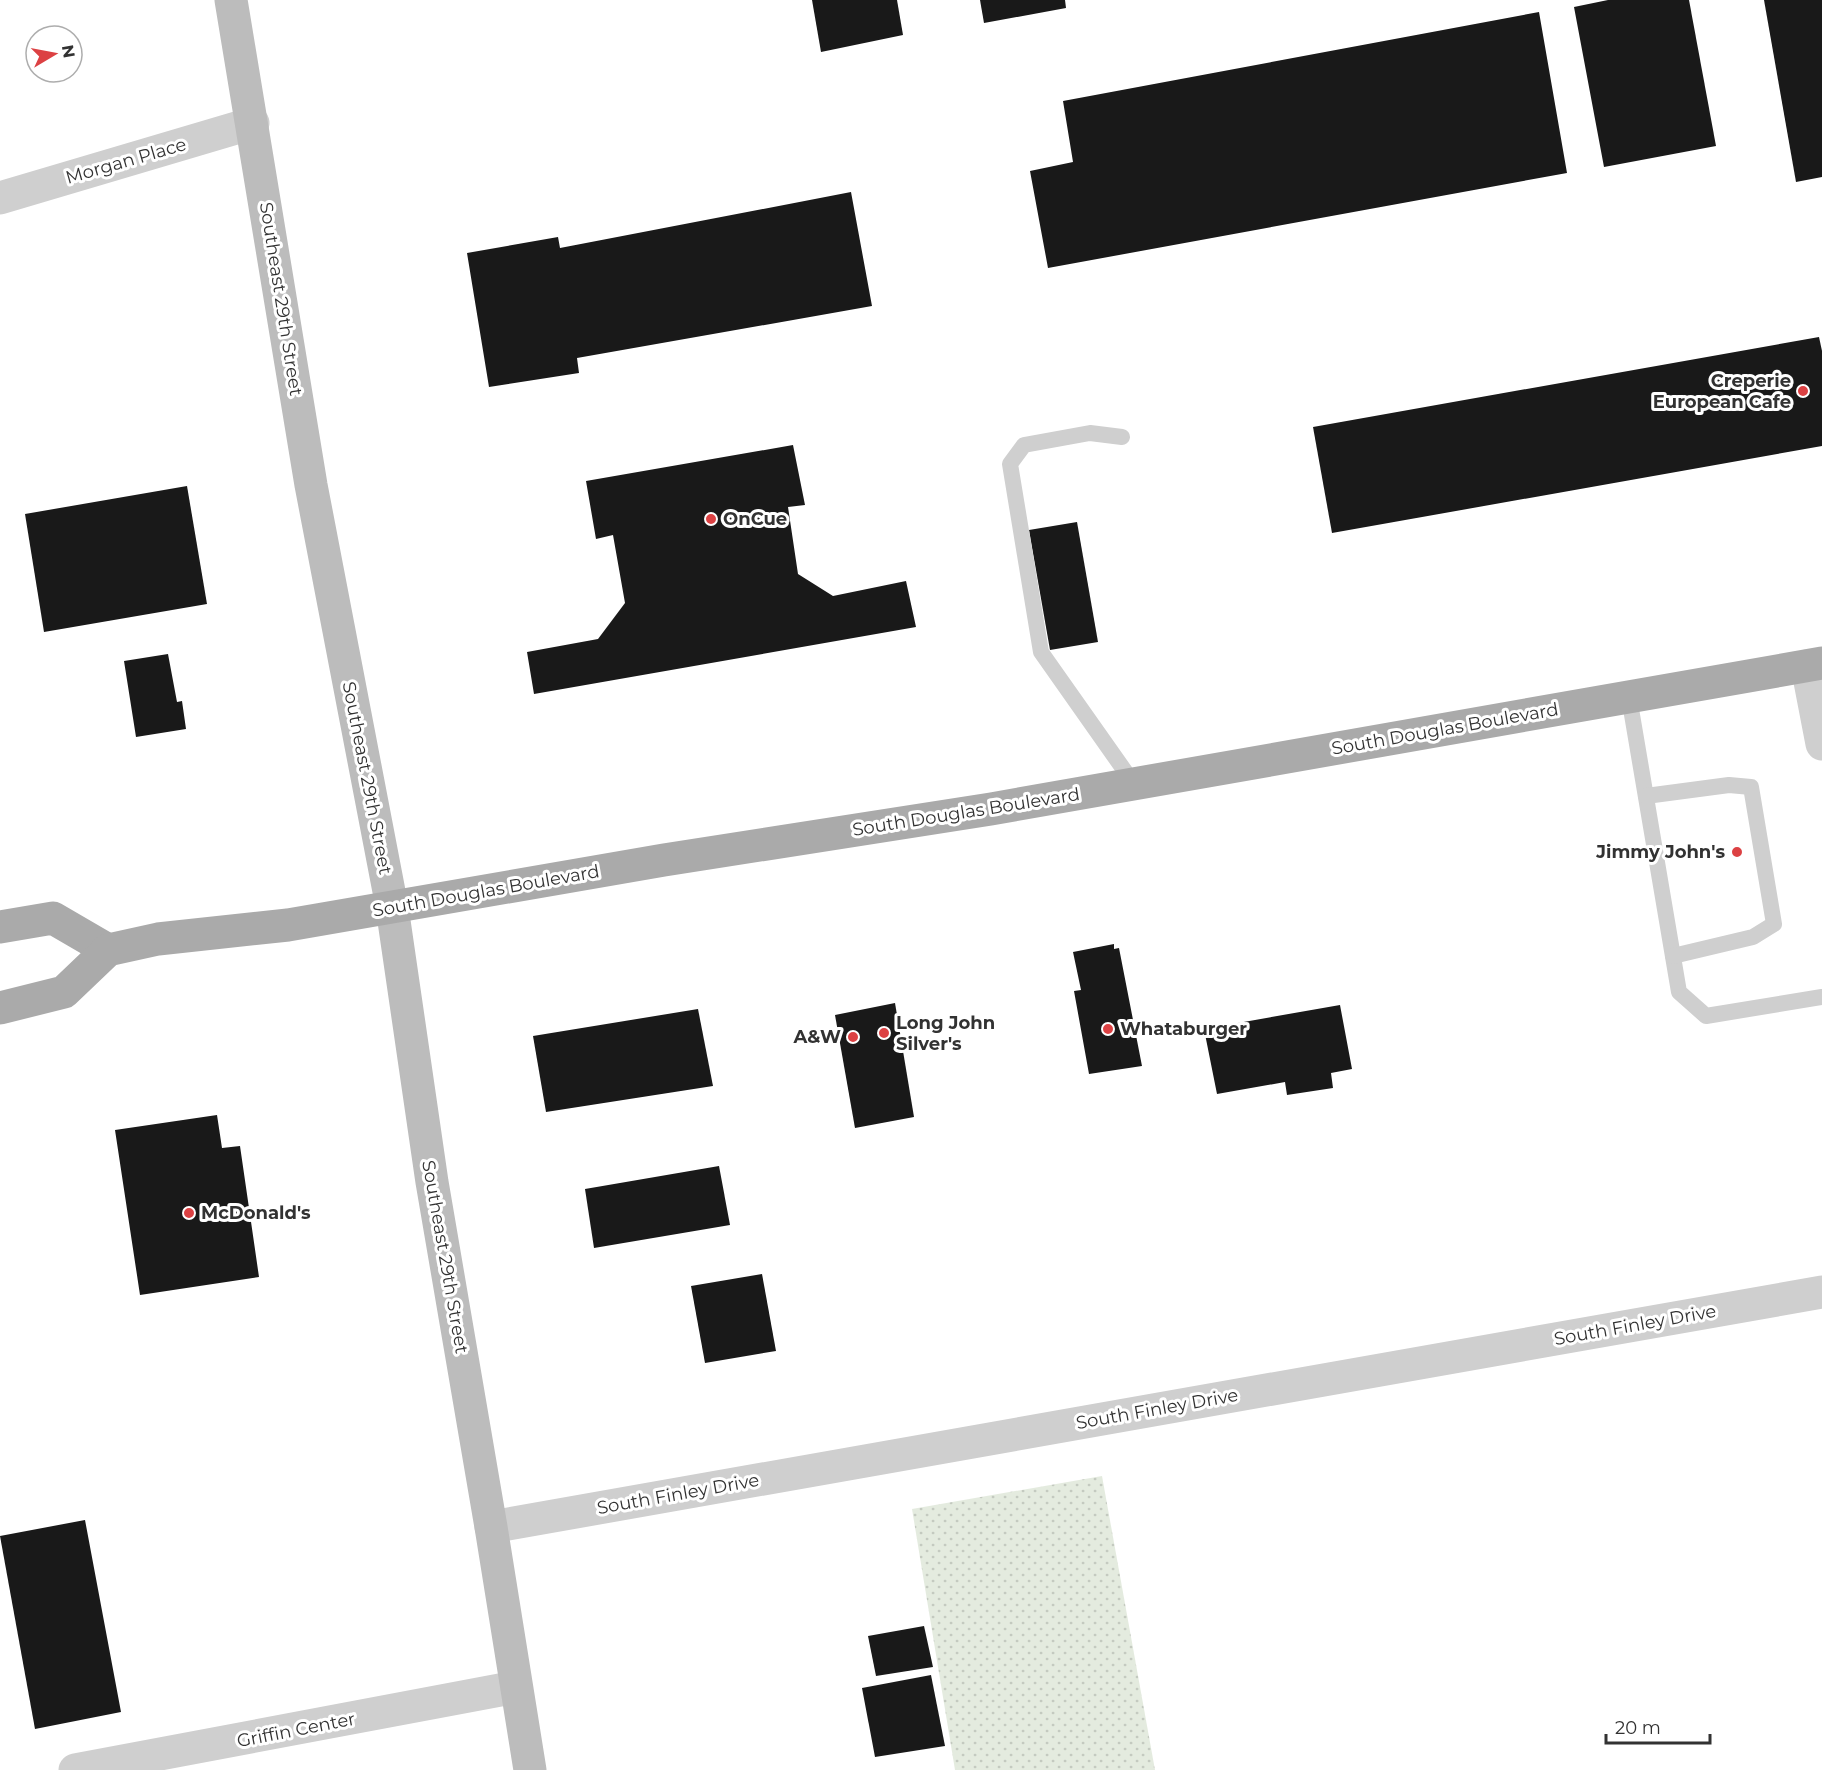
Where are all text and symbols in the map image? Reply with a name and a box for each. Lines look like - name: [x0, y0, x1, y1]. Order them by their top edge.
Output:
- north arrow: [24, 24, 84, 84]
- text: N: [58, 43, 79, 60]
- street label: Morgan Place: [63, 133, 189, 189]
- street label: Southeast 29th Street: [255, 201, 307, 397]
- place label: Creperie European Cafe: [1653, 370, 1791, 413]
- marker: Creperie European Cafe: [1796, 384, 1810, 398]
- place label: OnCue: [723, 508, 787, 530]
- marker: OnCue: [704, 512, 718, 526]
- street label: Southeast 29th Street: [338, 680, 396, 876]
- street label: South Douglas Boulevard: [1330, 698, 1560, 760]
- street label: South Douglas Boulevard: [851, 783, 1081, 841]
- place label: Jimmy John's: [1595, 841, 1725, 863]
- marker: Jimmy John's: [1730, 845, 1744, 859]
- street label: South Douglas Boulevard: [371, 860, 601, 922]
- place label: Long John Silver's: [896, 1012, 995, 1055]
- place label: Whataburger: [1120, 1018, 1247, 1040]
- marker: Whataburger: [1101, 1022, 1115, 1036]
- place label: A&W: [793, 1026, 841, 1048]
- marker: Long John Silver's: [877, 1026, 891, 1040]
- marker: A&W: [846, 1030, 860, 1044]
- street label: Southeast 29th Street: [417, 1159, 473, 1355]
- place label: McDonald's: [201, 1202, 311, 1224]
- marker: McDonald's: [182, 1206, 196, 1220]
- street label: South Finley Drive: [1552, 1300, 1718, 1350]
- street label: South Finley Drive: [1074, 1384, 1240, 1434]
- street label: South Finley Drive: [595, 1469, 761, 1519]
- scale bar: [1606, 1707, 1710, 1745]
- street label: Griffin Center: [235, 1708, 357, 1752]
- text: 20 m: [1615, 1717, 1661, 1739]

